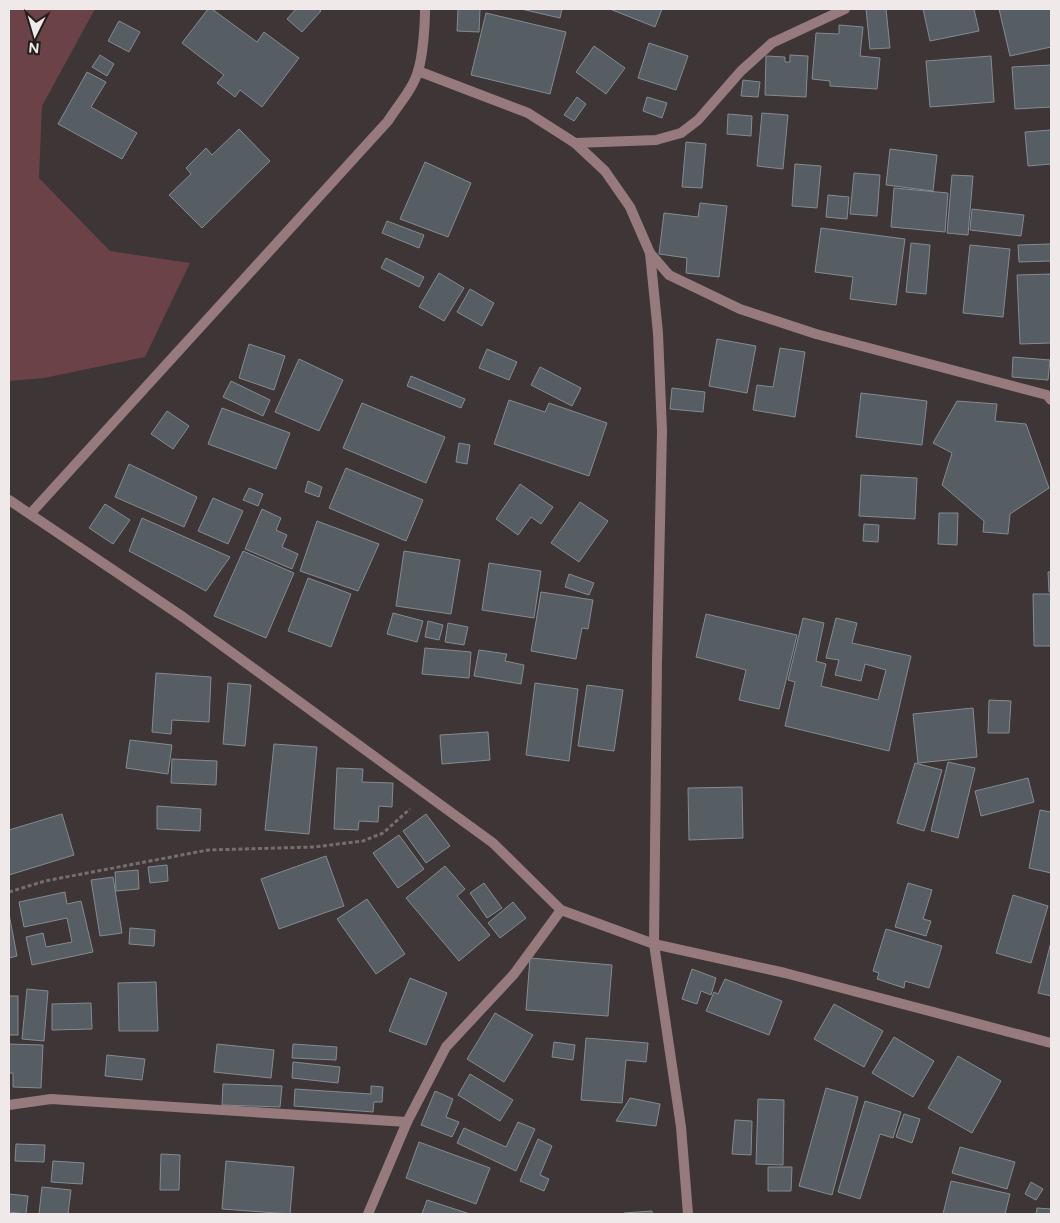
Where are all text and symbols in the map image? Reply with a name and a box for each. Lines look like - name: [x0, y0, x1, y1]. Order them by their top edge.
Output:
- north arrow: [10, 10, 60, 60]
- text: N: [28, 39, 40, 56]

